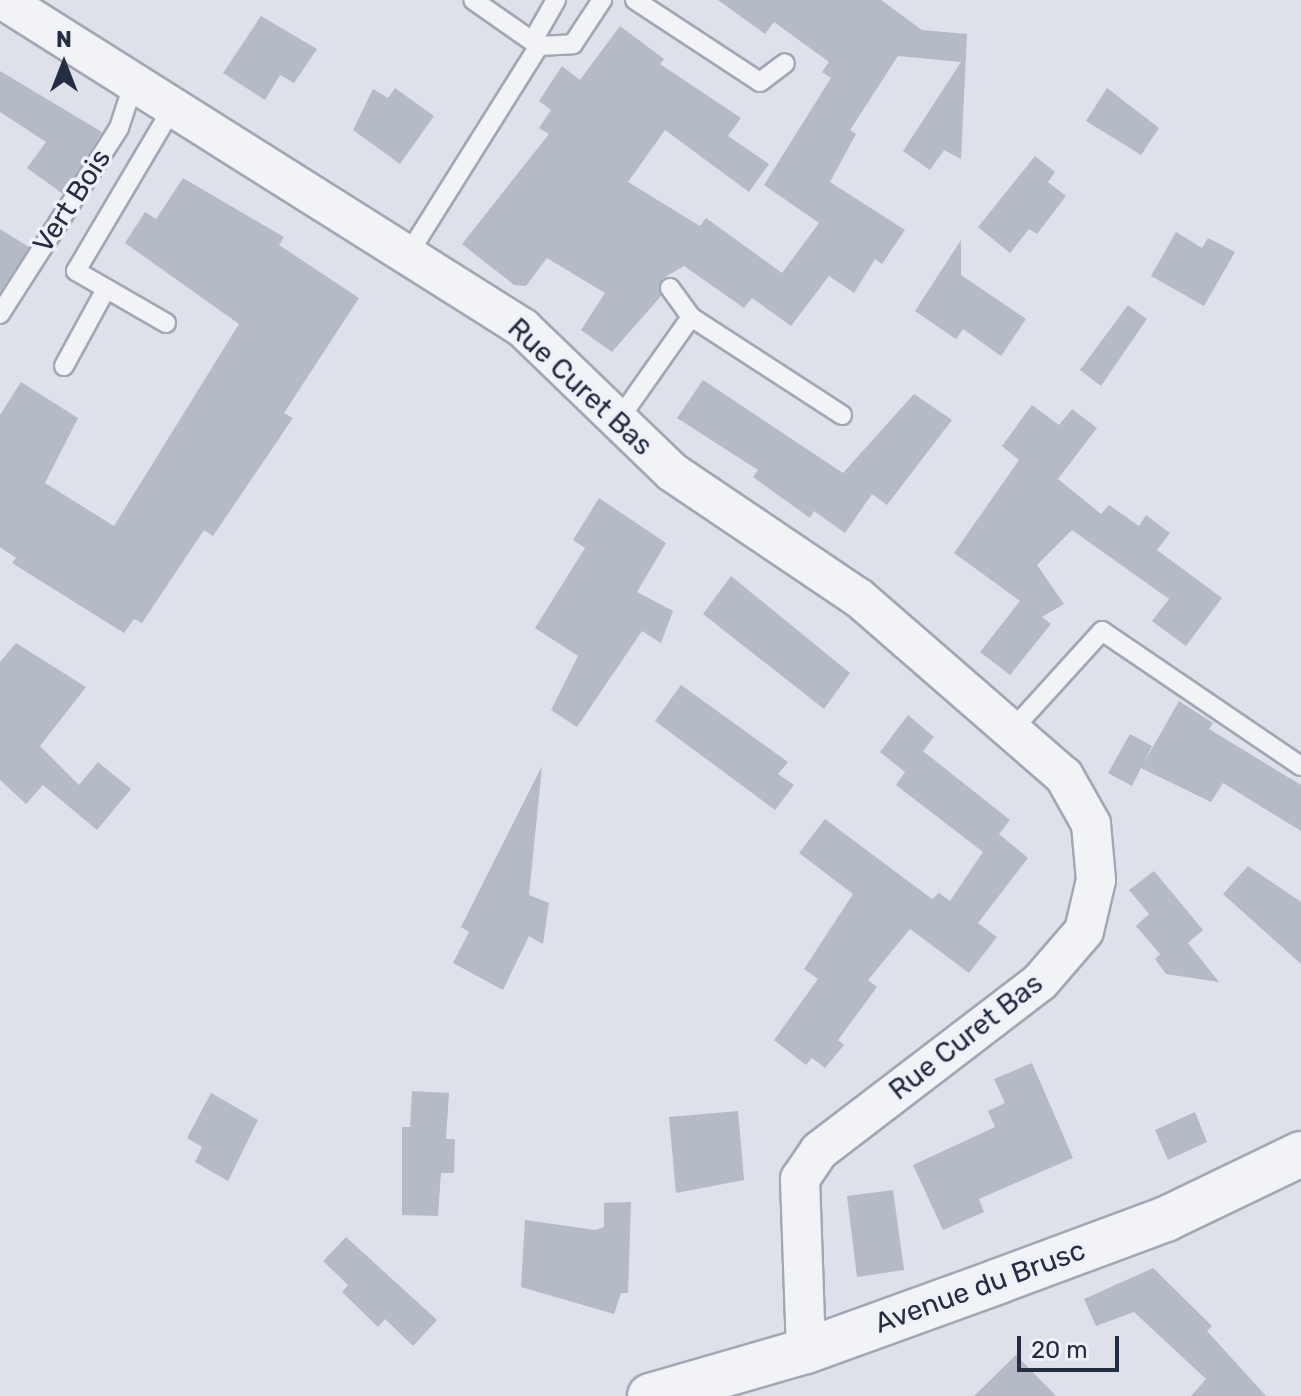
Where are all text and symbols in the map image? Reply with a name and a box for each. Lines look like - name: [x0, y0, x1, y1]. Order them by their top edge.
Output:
- north arrow: [24, 24, 104, 104]
- text: N: [56, 26, 72, 53]
- street label: Vert Bois: [26, 143, 118, 259]
- street label: Rue Curet Bas: [501, 311, 659, 463]
- street label: Rue Curet Bas: [883, 967, 1049, 1107]
- street label: Avenue du Brusc: [870, 1233, 1090, 1341]
- scale bar: [1021, 1320, 1123, 1370]
- text: 20 m: [1031, 1336, 1088, 1364]

